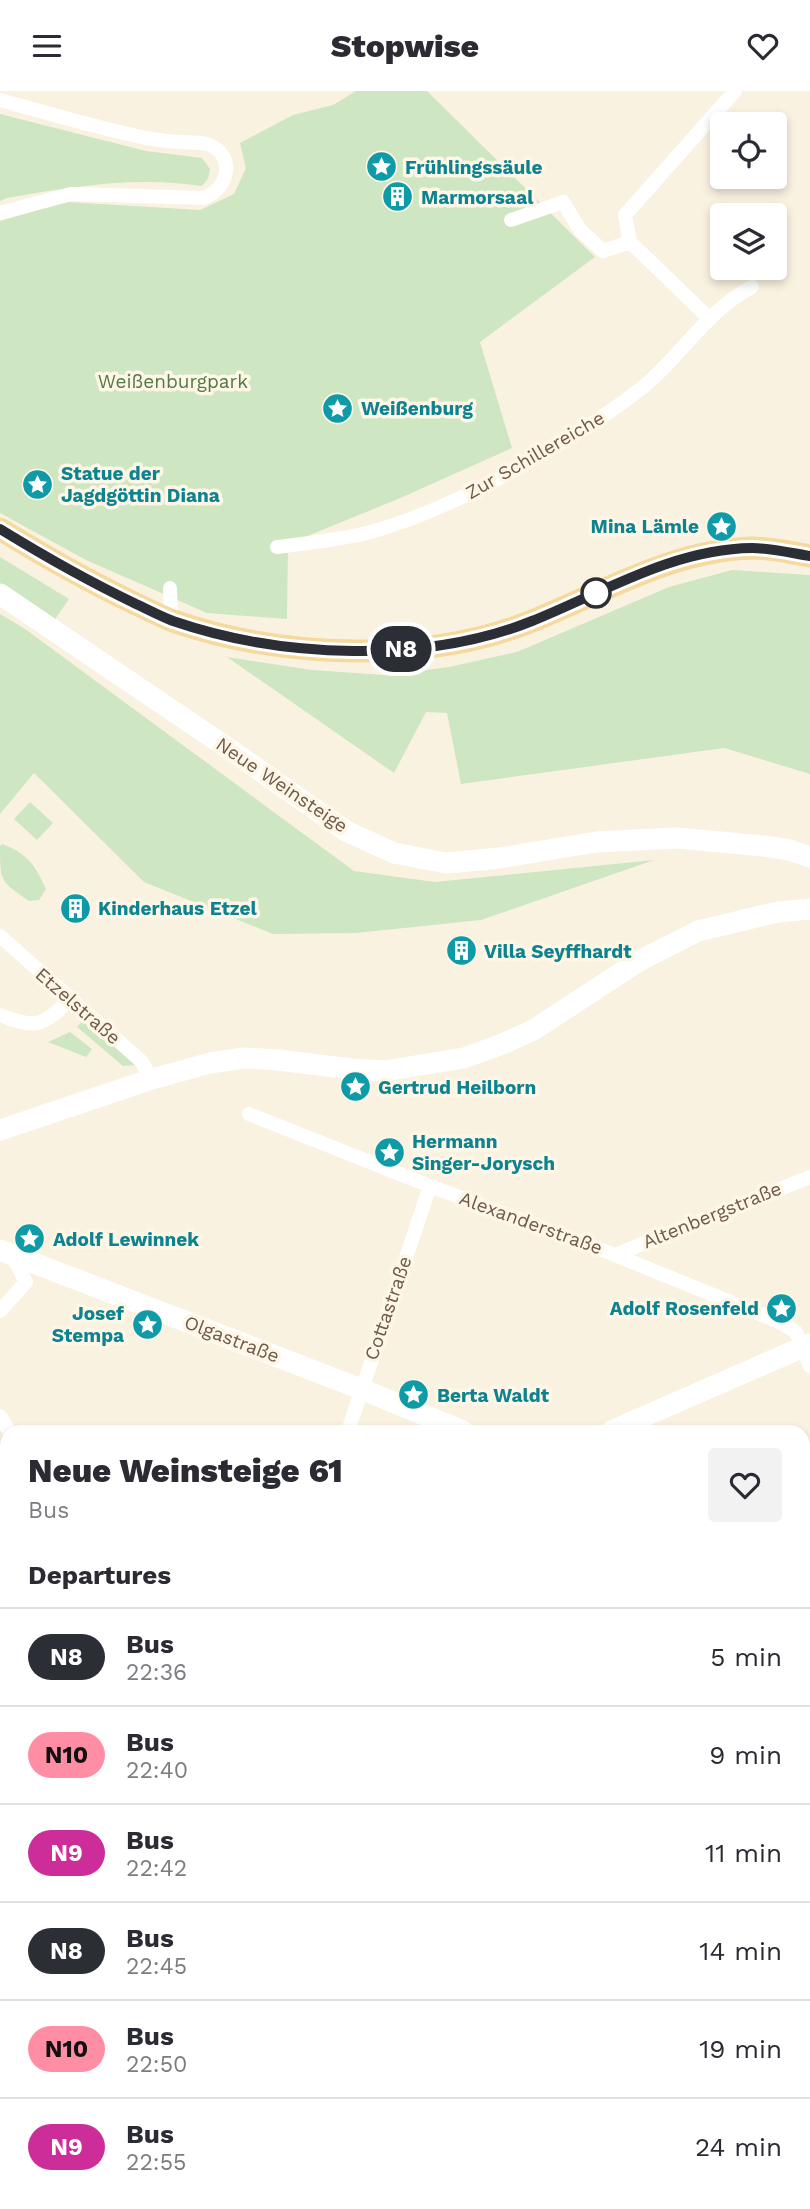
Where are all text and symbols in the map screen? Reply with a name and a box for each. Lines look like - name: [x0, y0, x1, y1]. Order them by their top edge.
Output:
- icon: menu: [28, 27, 66, 65]
- text: Stopwise: [331, 27, 479, 65]
- icon: heart: [744, 27, 782, 65]
- map controls: [710, 112, 787, 280]
- button: locate: [710, 112, 787, 189]
- place icon: Frühlingssäule: [365, 150, 399, 184]
- place label: Frühlingssäule: [405, 156, 542, 179]
- building icon: Marmorsaal: [381, 180, 415, 214]
- place label: Marmorsaal: [421, 186, 534, 209]
- button: layers: [710, 203, 787, 280]
- park label: Weißenburgpark: [98, 370, 248, 393]
- place icon: Weißenburg: [321, 391, 355, 425]
- place label: Weißenburg: [361, 397, 473, 420]
- street label: Zur Schillereiche: [462, 406, 608, 504]
- place label: Statue der Jagdgöttin Diana: [61, 462, 220, 507]
- place icon: Statue der Jagdgöttin Diana: [21, 467, 55, 501]
- place icon: Mina Lämle: [705, 509, 739, 543]
- place label: Mina Lämle: [591, 515, 699, 538]
- unlabelled marker: [581, 578, 611, 608]
- line badge: N8: [370, 626, 432, 672]
- text: N8: [385, 635, 417, 663]
- street label: Neue Weinsteige: [212, 732, 352, 838]
- building icon: Kinderhaus Etzel: [58, 891, 92, 925]
- place label: Kinderhaus Etzel: [98, 897, 258, 920]
- building icon: Villa Seyffhardt: [444, 934, 478, 968]
- place label: Villa Seyffhardt: [484, 940, 632, 963]
- street label: Etzelstraße: [31, 963, 125, 1049]
- place icon: Gertrud Heilborn: [338, 1070, 372, 1104]
- place label: Gertrud Heilborn: [378, 1076, 536, 1099]
- place label: Hermann Singer-Jorysch: [412, 1130, 555, 1175]
- place icon: Hermann Singer-Jorysch: [372, 1135, 406, 1169]
- street label: Altenbergstraße: [639, 1177, 785, 1253]
- street label: Alexanderstraße: [456, 1186, 606, 1260]
- place icon: Adolf Lewinnek: [13, 1222, 47, 1256]
- place label: Adolf Lewinnek: [53, 1228, 199, 1251]
- street label: Cottastraße: [359, 1253, 417, 1363]
- place icon: Adolf Rosenfeld: [765, 1291, 799, 1325]
- place label: Adolf Rosenfeld: [610, 1297, 759, 1320]
- place label: Josef Stempa: [52, 1302, 124, 1347]
- place icon: Josef Stempa: [130, 1307, 164, 1341]
- street label: Olgastraße: [181, 1310, 283, 1368]
- place icon: Berta Waldt: [397, 1378, 431, 1412]
- place label: Berta Waldt: [437, 1384, 550, 1407]
- button: heart: [708, 1448, 782, 1522]
- text: Neue Weinsteige 61: [28, 1451, 343, 1490]
- text: Bus: [28, 1497, 69, 1524]
- text: Departures: [28, 1560, 171, 1590]
- text: Bus: [126, 1629, 174, 1659]
- text: 5 min: [710, 1642, 782, 1672]
- text: N8: [50, 1643, 83, 1671]
- text: 22:36: [126, 1659, 187, 1686]
- text: Bus: [126, 1727, 174, 1757]
- text: 9 min: [709, 1740, 782, 1770]
- text: N10: [45, 1741, 88, 1769]
- text: 22:40: [126, 1757, 188, 1784]
- text: Bus: [126, 1825, 174, 1855]
- text: 11 min: [705, 1838, 782, 1868]
- text: N9: [50, 1839, 83, 1867]
- text: 22:42: [126, 1855, 187, 1882]
- text: Bus: [126, 1923, 174, 1953]
- text: 14 min: [699, 1936, 782, 1966]
- text: N8: [50, 1937, 83, 1965]
- text: 22:45: [126, 1953, 187, 1980]
- text: Bus: [126, 2021, 174, 2051]
- text: 19 min: [699, 2034, 782, 2064]
- text: N10: [45, 2035, 88, 2063]
- text: 22:50: [126, 2051, 187, 2078]
- text: Bus: [126, 2119, 174, 2149]
- text: 24 min: [695, 2132, 782, 2162]
- text: N9: [50, 2133, 83, 2161]
- text: 22:55: [126, 2149, 186, 2176]

